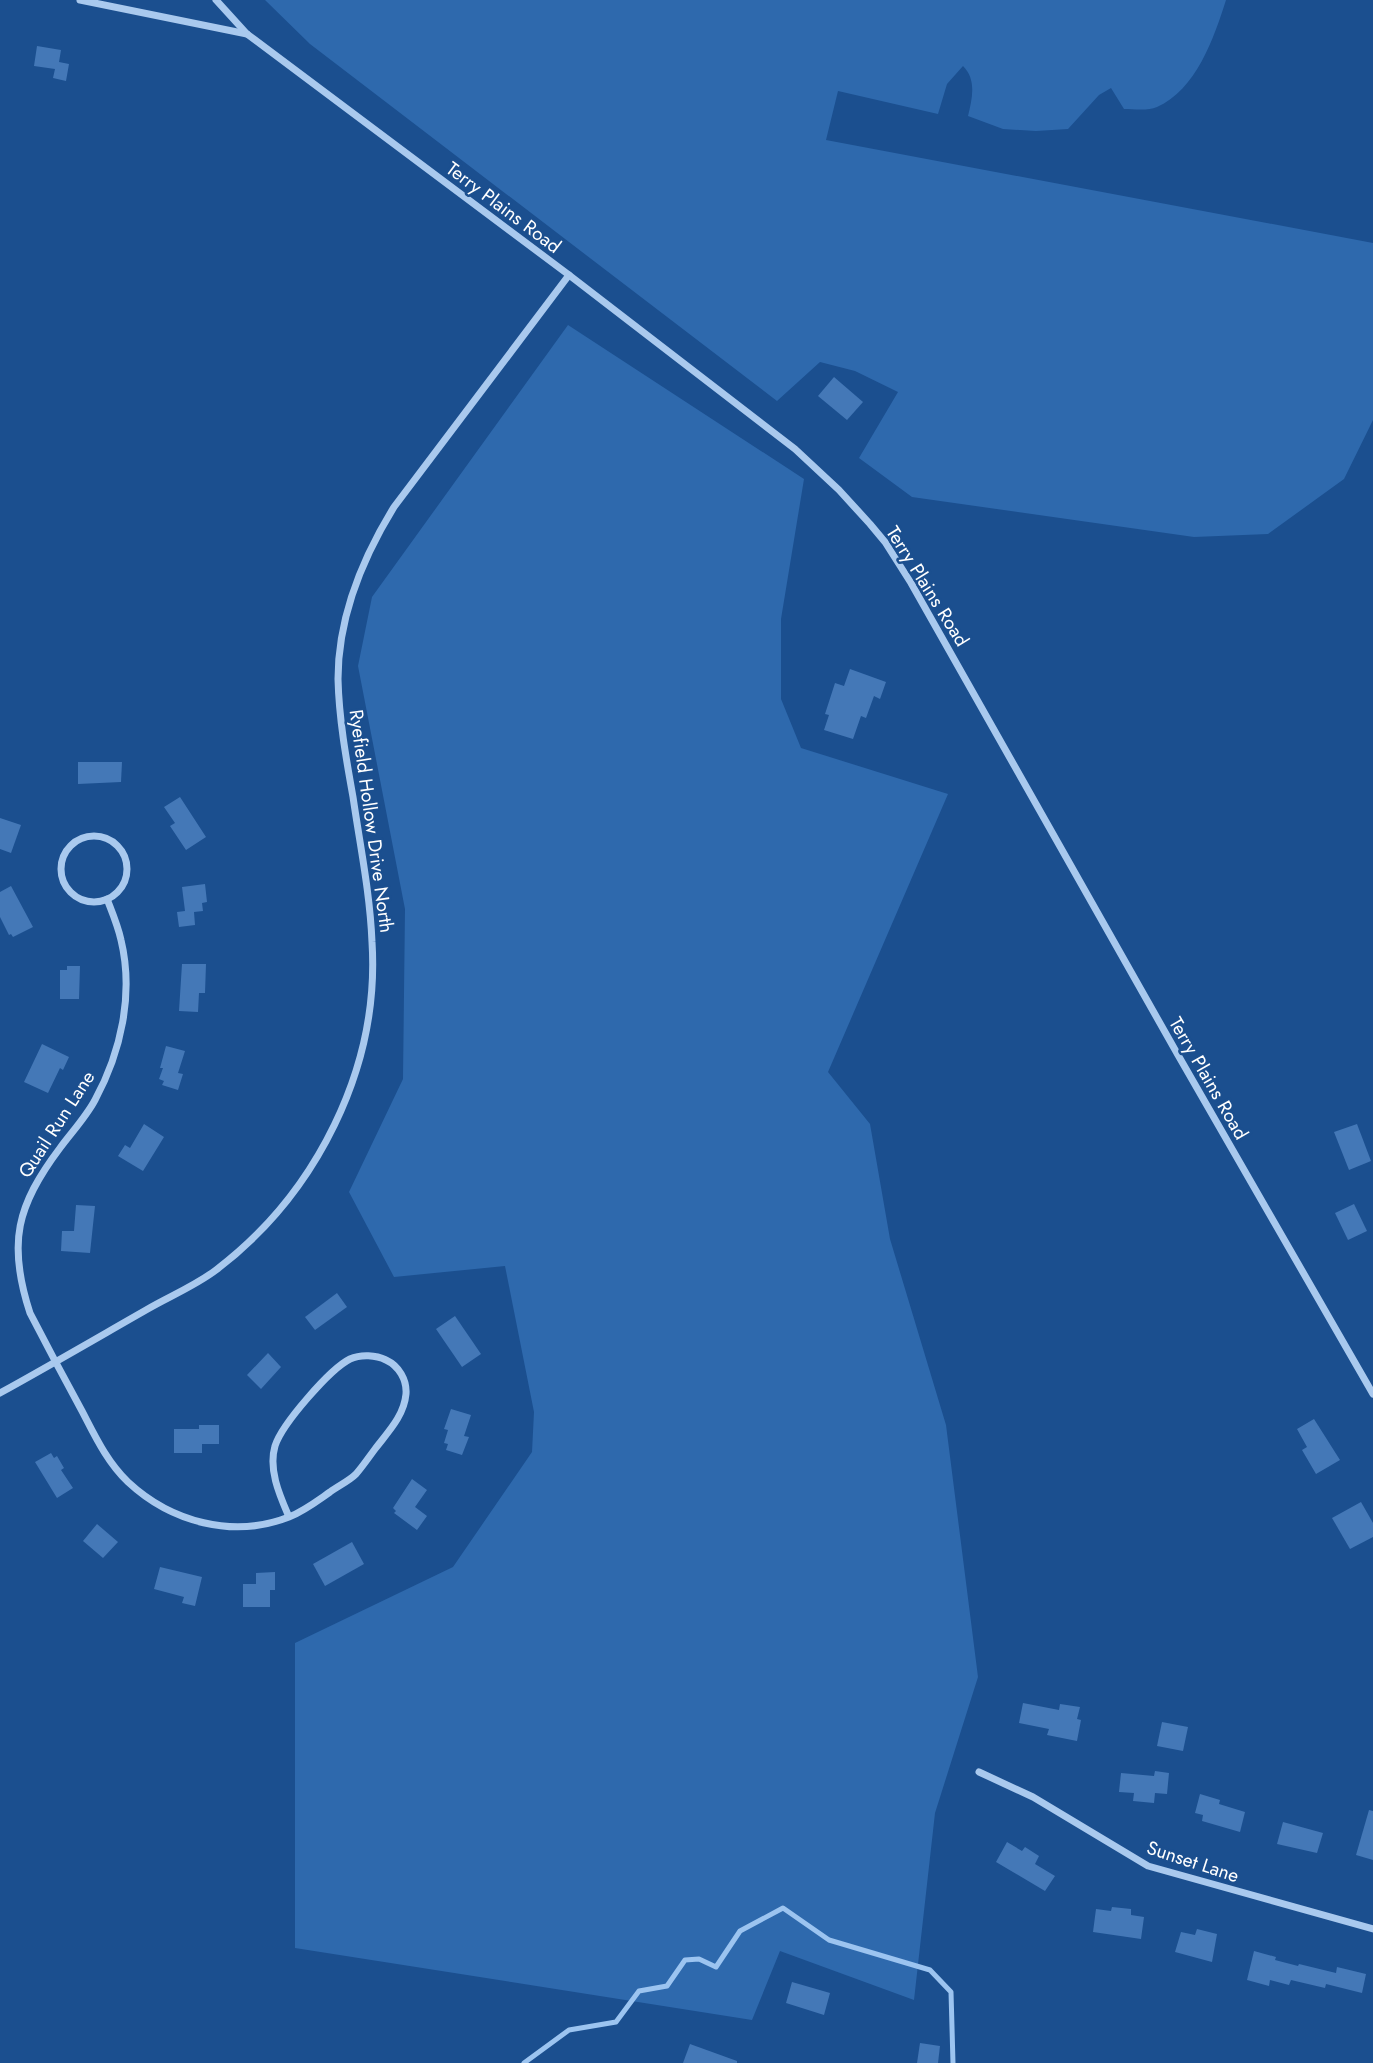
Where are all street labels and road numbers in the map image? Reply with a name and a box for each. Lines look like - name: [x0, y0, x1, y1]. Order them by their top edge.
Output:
- street label: Terry Plains Road: [441, 155, 567, 260]
- street label: Terry Plains Road: [880, 521, 975, 652]
- street label: Ryefield Hollow Drive North: [342, 708, 401, 934]
- street label: Terry Plains Road: [1162, 1012, 1255, 1145]
- street label: Quail Run Lane: [12, 1065, 101, 1183]
- street label: Sunset Lane: [1143, 1834, 1243, 1889]

